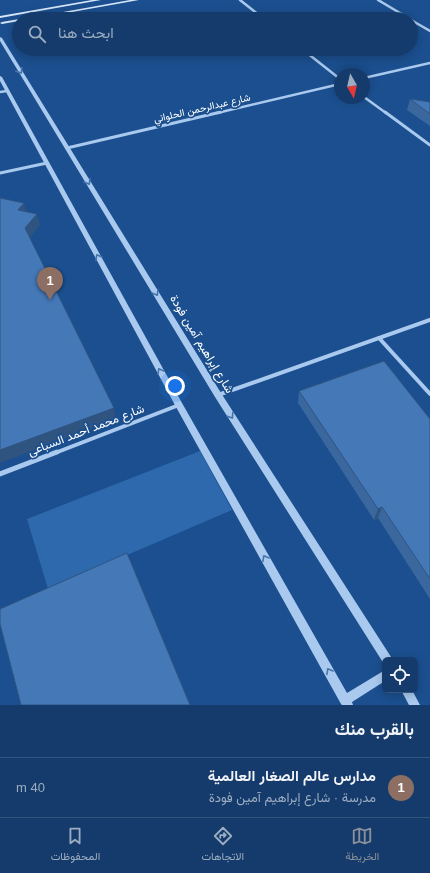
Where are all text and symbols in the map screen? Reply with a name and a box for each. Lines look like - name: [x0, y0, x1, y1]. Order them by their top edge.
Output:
- search box: [12, 12, 418, 56]
- icon: search: [26, 23, 48, 45]
- text: ابحث هنا: [58, 24, 114, 41]
- one-way arrow: [16, 67, 23, 74]
- north arrow: [334, 68, 370, 104]
- street label: شارع عبدالرحمن الحلواني: [153, 91, 252, 127]
- one-way arrow: [84, 178, 91, 185]
- one-way arrow: [96, 254, 103, 261]
- pin: 1: [37, 267, 63, 300]
- one-way arrow: [151, 289, 159, 296]
- street label: شارع إبراهيم آمين فودة: [165, 292, 237, 397]
- one-way arrow: [158, 368, 165, 375]
- your location: [165, 376, 185, 396]
- street label: شارع محمد أحمد السباعى: [26, 401, 147, 461]
- one-way arrow: [227, 412, 234, 419]
- one-way arrow: [263, 555, 270, 562]
- map controls: [382, 657, 418, 693]
- button: locate: [382, 657, 418, 693]
- one-way arrow: [327, 668, 334, 675]
- text: بالقرب منك: [335, 720, 414, 739]
- text: مدارس عالم الصغار العالمية: [208, 767, 376, 784]
- text: 40 m: [16, 780, 45, 795]
- text: 1: [397, 780, 405, 795]
- text: مدرسة · شارع إبراهيم آمين فودة: [209, 790, 376, 805]
- tab: المحفوظات: [51, 825, 100, 866]
- tab: الاتجاهات: [201, 825, 244, 866]
- tab: الخريطة: [345, 825, 379, 866]

